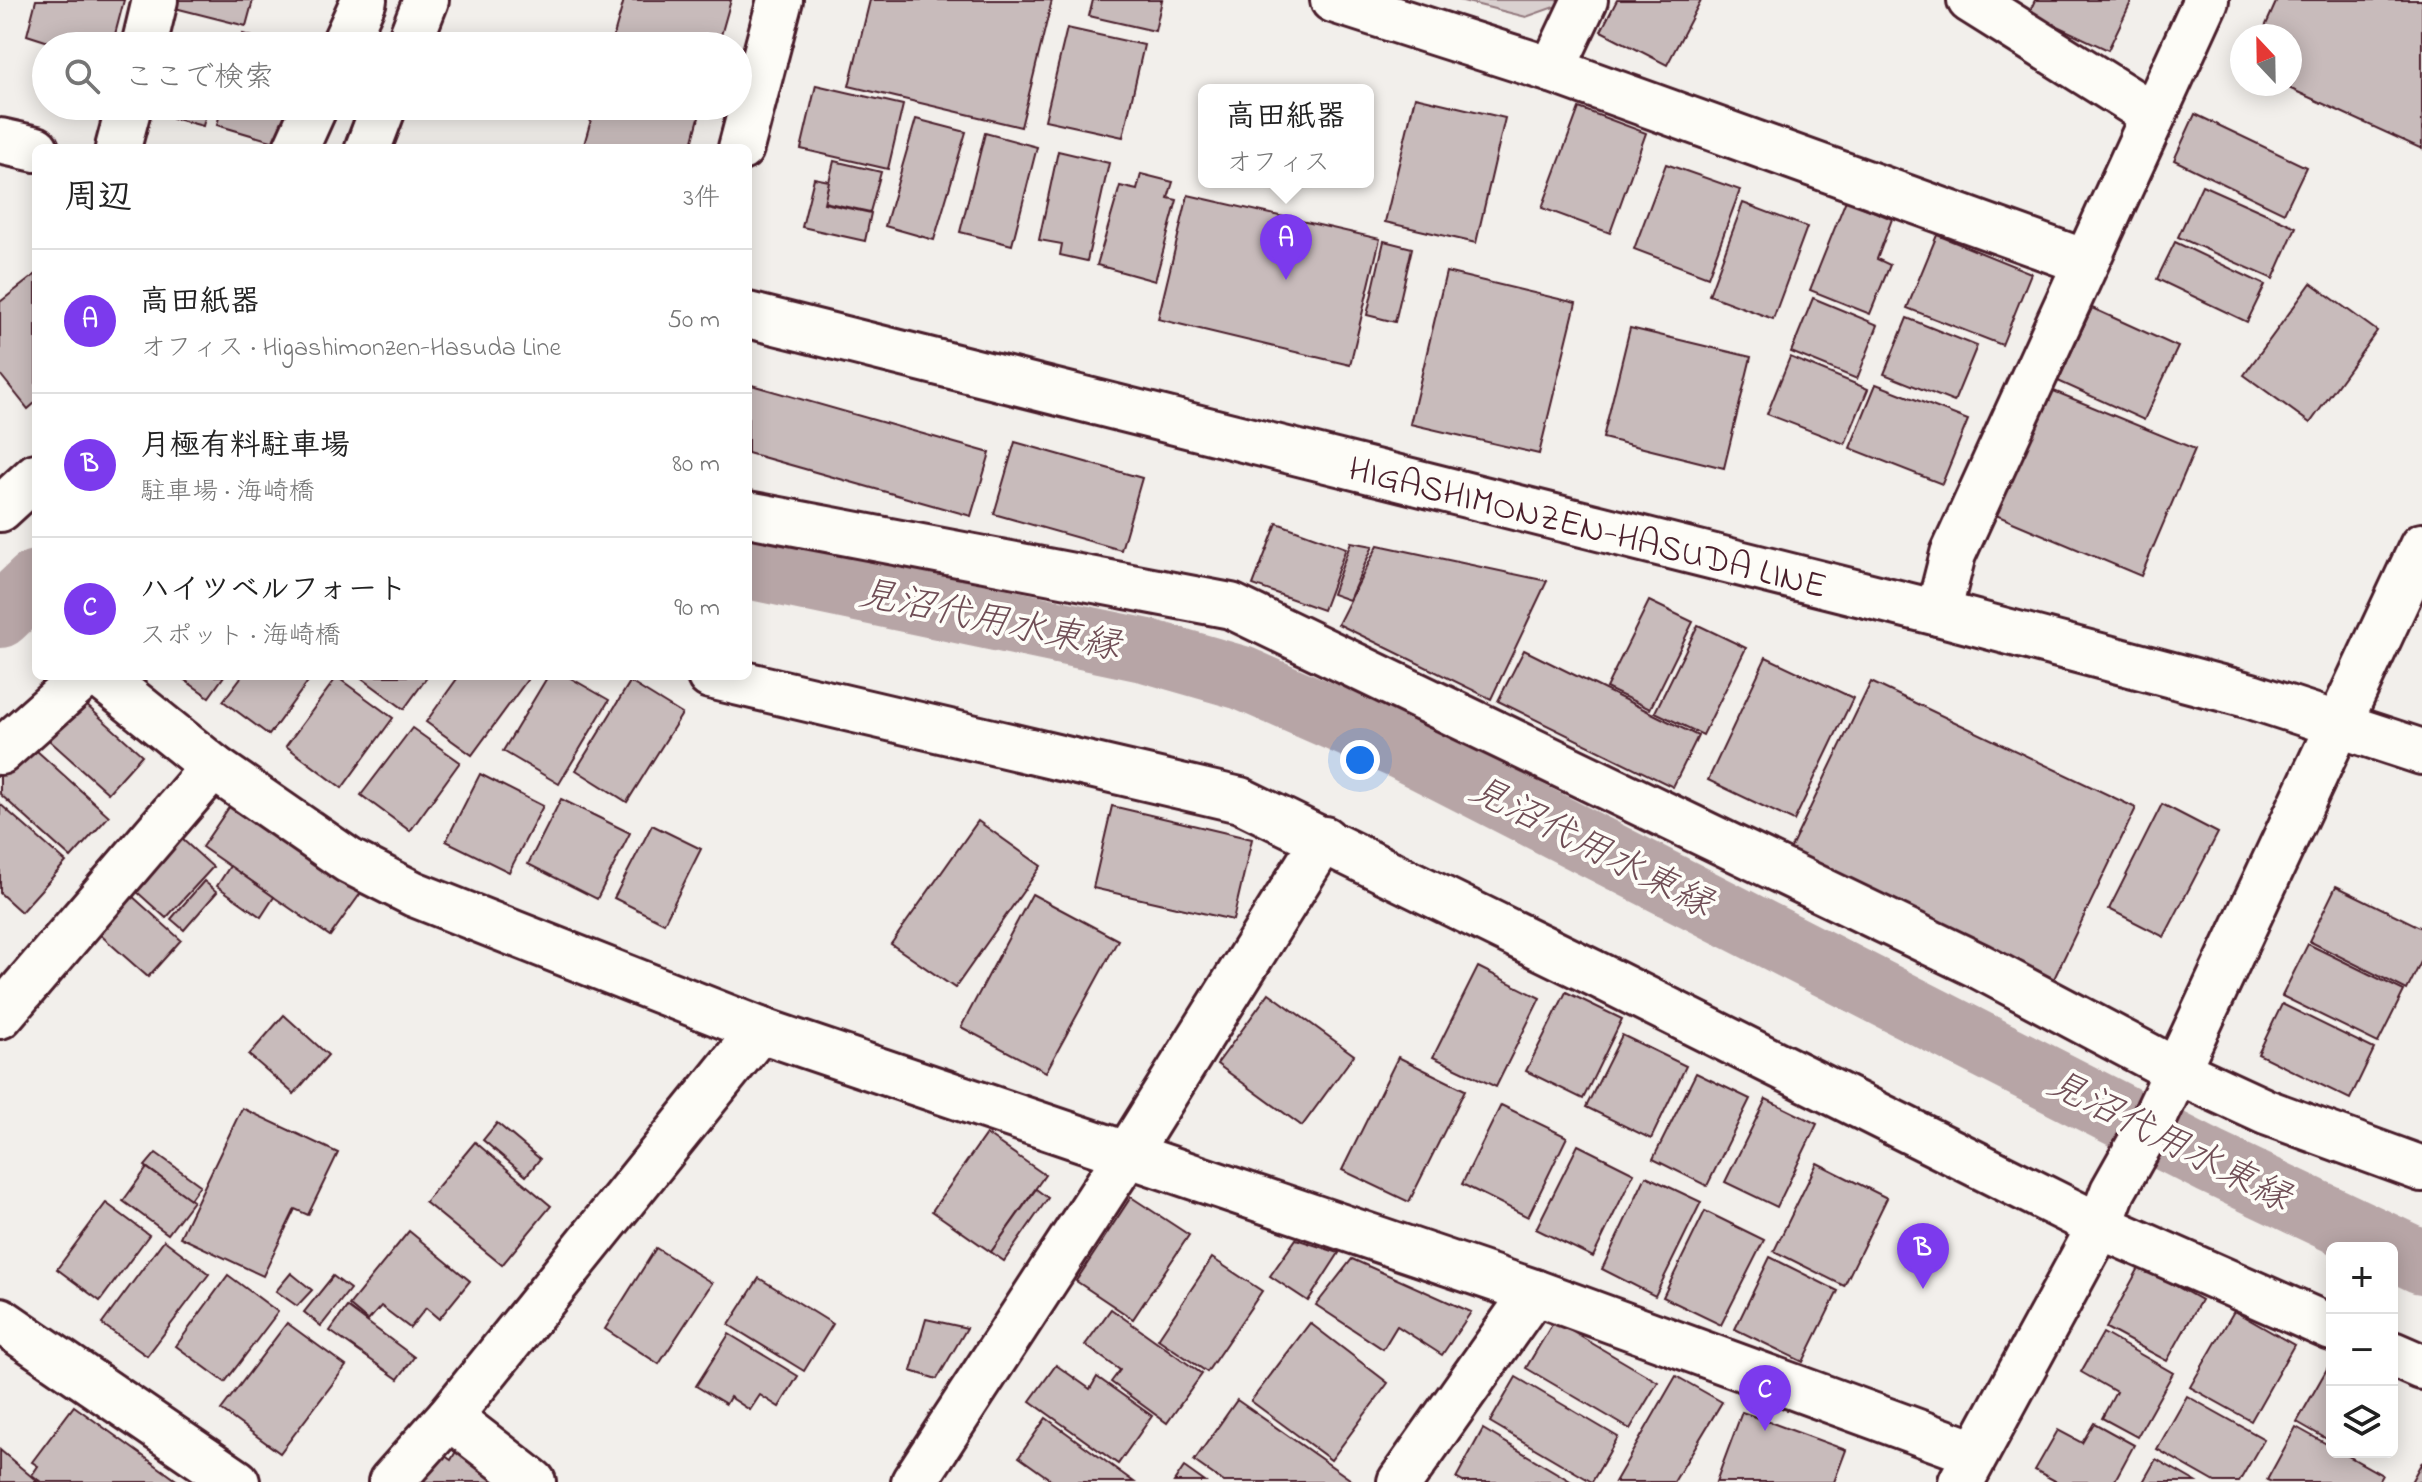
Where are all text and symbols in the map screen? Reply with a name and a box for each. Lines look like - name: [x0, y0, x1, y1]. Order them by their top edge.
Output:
- north arrow: [2230, 24, 2302, 96]
- search box: [32, 32, 752, 120]
- icon: search: [60, 54, 104, 98]
- text: ここで検索: [124, 57, 274, 101]
- popup: [1198, 84, 1374, 188]
- text: 高田紙器: [1226, 96, 1346, 140]
- text: オフィス: [1226, 145, 1330, 183]
- text: 周辺: [64, 174, 132, 224]
- text: 3件: [683, 180, 720, 218]
- pin: A: [1260, 214, 1312, 280]
- text: 高田紙器: [140, 281, 260, 325]
- text: A: [82, 302, 98, 340]
- text: 50 m: [667, 302, 720, 340]
- text: オフィス · Higashimonzen-Hasuda Line: [140, 330, 561, 368]
- text: 月極有料駐車場: [140, 425, 350, 469]
- street label: HIGASHIMONZEN-HASUDA LINE: [1342, 444, 1832, 615]
- text: B: [81, 446, 99, 484]
- text: 80 m: [672, 446, 720, 484]
- text: 駐車場 · 海崎橋: [140, 474, 315, 512]
- water label: 見沼代用水東縁: [853, 567, 1128, 678]
- text: ハイツベルフォート: [140, 569, 408, 613]
- text: C: [83, 590, 97, 628]
- text: 90 m: [674, 590, 720, 628]
- text: スポット · 海崎橋: [140, 618, 341, 656]
- your location: [1340, 740, 1380, 780]
- water label: 見沼代用水東縁: [1459, 763, 1724, 935]
- water label: 見沼代用水東縁: [2037, 1057, 2302, 1229]
- pin: B: [1897, 1223, 1949, 1289]
- map controls: [2326, 1242, 2398, 1458]
- button: +: [2326, 1242, 2398, 1314]
- button: −: [2326, 1314, 2398, 1386]
- pin: C: [1739, 1365, 1791, 1431]
- button: layers: [2326, 1386, 2398, 1458]

